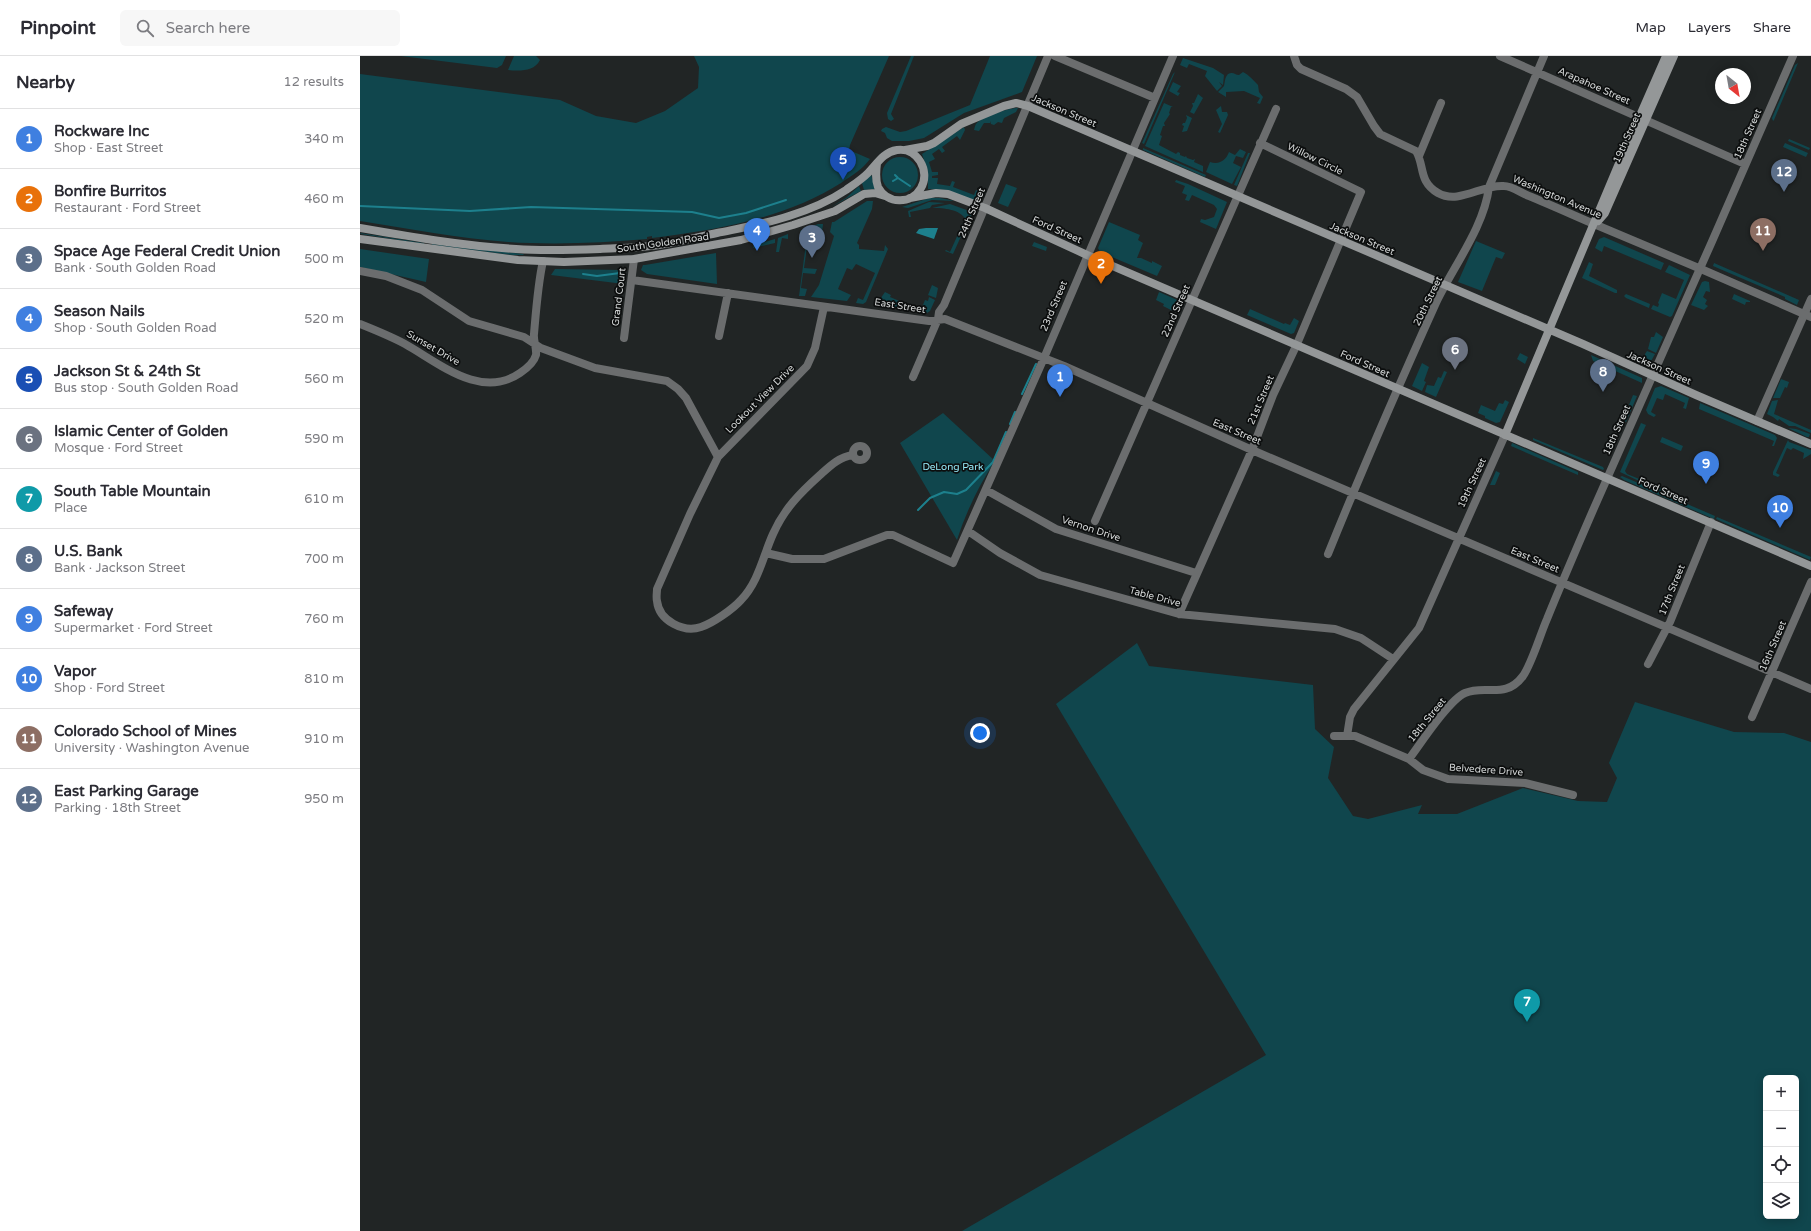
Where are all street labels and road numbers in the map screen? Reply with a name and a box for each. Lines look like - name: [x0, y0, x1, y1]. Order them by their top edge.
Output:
- street label: Arapahoe Street: [1556, 65, 1632, 107]
- street label: Jackson Street: [1030, 92, 1098, 130]
- street label: 18th Street: [1732, 107, 1764, 161]
- street label: 19th Street: [1611, 111, 1643, 165]
- street label: Willow Circle: [1285, 140, 1345, 178]
- street label: Washington Avenue: [1511, 173, 1604, 221]
- street label: 24th Street: [956, 186, 988, 240]
- street label: Ford Street: [1030, 214, 1084, 246]
- street label: Jackson Street: [1328, 220, 1396, 258]
- street label: South Golden Road: [616, 231, 710, 255]
- street label: Grand Court: [609, 267, 629, 327]
- street label: 20th Street: [1411, 274, 1445, 328]
- street label: 23rd Street: [1038, 279, 1070, 333]
- street label: 22nd Street: [1159, 283, 1193, 339]
- street label: East Street: [874, 296, 927, 316]
- street label: Sunset Drive: [404, 328, 462, 368]
- street label: Ford Street: [1338, 348, 1392, 380]
- street label: Jackson Street: [1625, 348, 1693, 388]
- street label: Lookout View Drive: [723, 362, 797, 436]
- street label: 21st Street: [1245, 373, 1277, 426]
- street label: 18th Street: [1601, 403, 1633, 457]
- street label: East Street: [1211, 416, 1263, 448]
- street label: 19th Street: [1455, 456, 1489, 510]
- street label: Ford Street: [1636, 475, 1690, 507]
- street label: Vernon Drive: [1060, 514, 1122, 544]
- street label: East Street: [1509, 544, 1561, 576]
- street label: 17th Street: [1656, 563, 1688, 617]
- street label: Table Drive: [1128, 584, 1182, 610]
- street label: 16th Street: [1757, 619, 1789, 673]
- street label: 18th Street: [1405, 695, 1449, 745]
- street label: Belvedere Drive: [1448, 761, 1524, 779]

